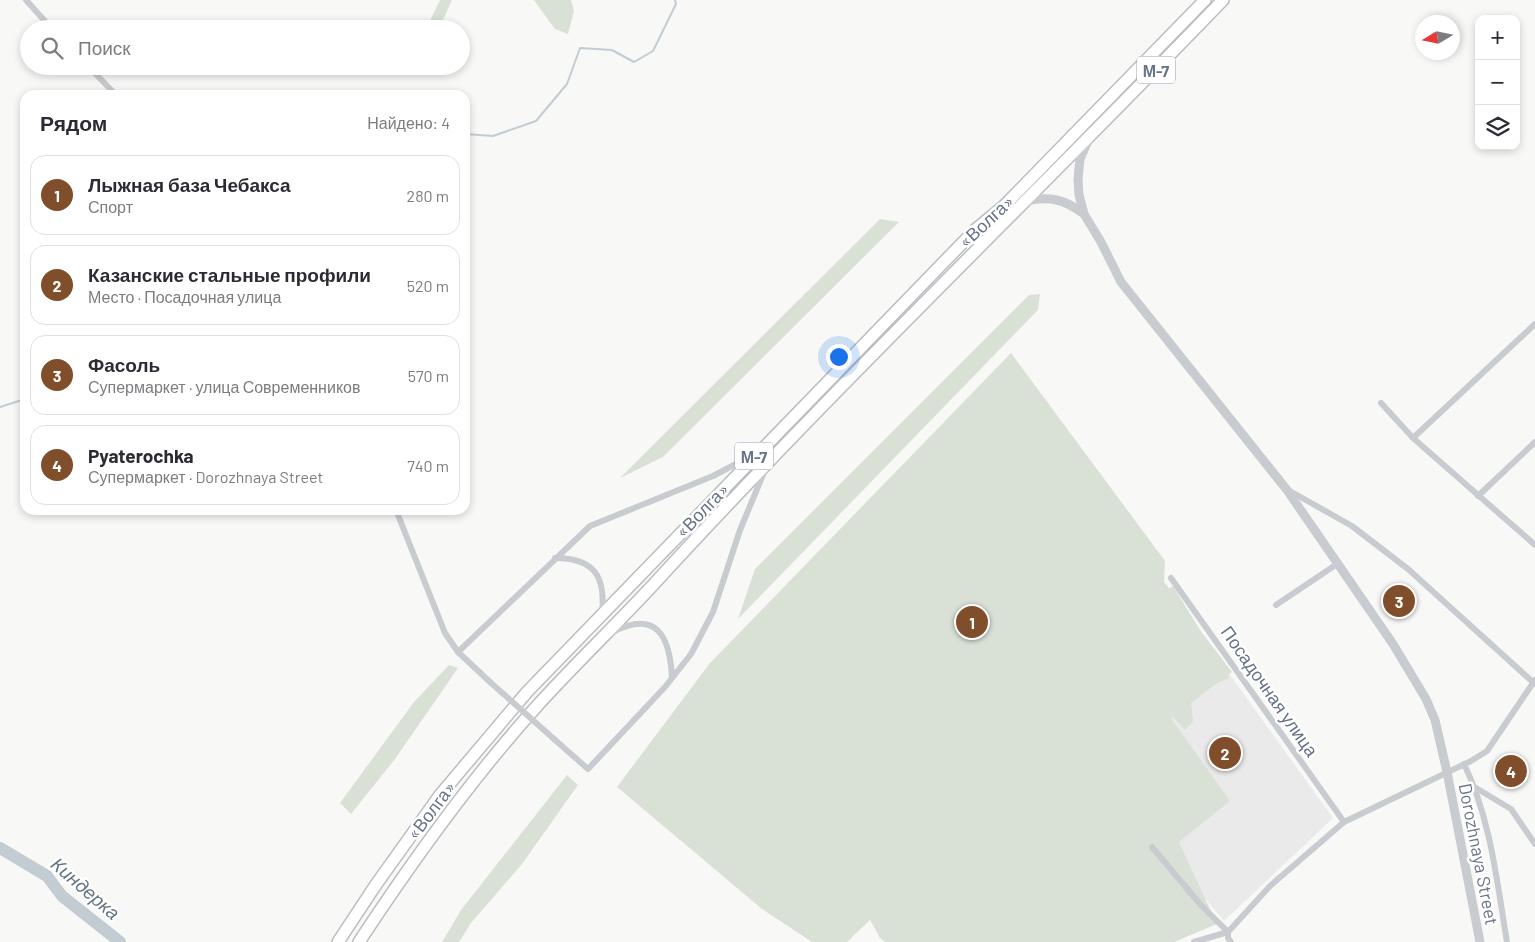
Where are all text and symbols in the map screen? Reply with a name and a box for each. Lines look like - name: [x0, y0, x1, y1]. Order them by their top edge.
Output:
- north arrow: [1415, 15, 1460, 60]
- map controls: [1475, 15, 1520, 150]
- button: +: [1475, 15, 1520, 60]
- search box: [20, 20, 470, 75]
- icon: search: [38, 34, 66, 62]
- text: Поиск: [78, 36, 131, 59]
- road number: М-7: [1137, 56, 1175, 84]
- button: −: [1475, 60, 1520, 105]
- button: layers: [1475, 105, 1520, 150]
- text: Рядом: [40, 110, 107, 135]
- text: Найдено: 4: [367, 113, 450, 132]
- text: Лыжная база Чебакса: [88, 173, 291, 196]
- text: 1: [54, 186, 60, 205]
- text: 280 m: [407, 186, 449, 205]
- street label: «Волга»: [954, 190, 1018, 252]
- text: Спорт: [88, 197, 133, 216]
- text: Казанские стальные профили: [88, 263, 371, 286]
- text: 2: [53, 276, 61, 295]
- text: 520 m: [407, 276, 449, 295]
- text: Место · Посадочная улица: [88, 287, 281, 306]
- your location: [826, 344, 852, 370]
- text: Фасоль: [88, 353, 160, 376]
- text: 3: [53, 366, 61, 385]
- text: 570 m: [408, 366, 449, 385]
- text: Супермаркет · улица Современников: [88, 377, 360, 396]
- road number: М-7: [735, 442, 773, 470]
- text: Pyaterochka: [88, 444, 194, 467]
- text: 4: [52, 456, 62, 475]
- text: 740 m: [407, 456, 449, 475]
- text: Супермаркет · Dorozhnaya Street: [88, 467, 323, 486]
- street label: «Волга»: [671, 478, 733, 542]
- pin: 3: [1383, 582, 1415, 620]
- pin: 1: [956, 603, 988, 641]
- street label: Посадочная улица: [1217, 622, 1324, 761]
- pin: 2: [1209, 734, 1241, 772]
- pin: 4: [1495, 752, 1527, 790]
- street label: «Волга»: [402, 776, 460, 844]
- street label: Dorozhnaya Street: [1454, 781, 1504, 927]
- water label: Киндерка: [47, 852, 125, 924]

